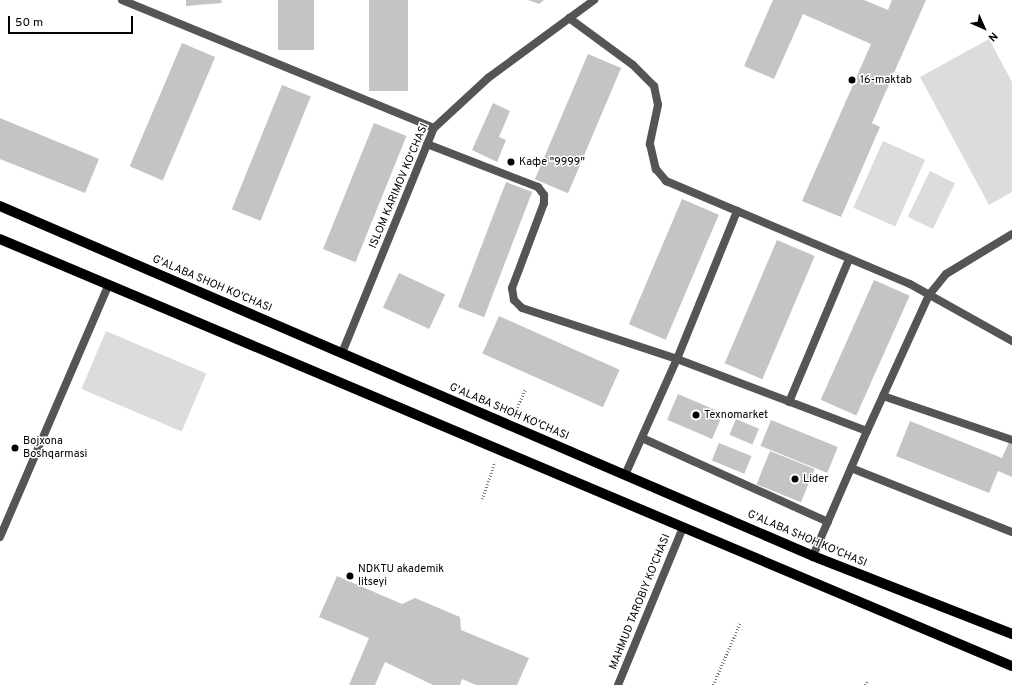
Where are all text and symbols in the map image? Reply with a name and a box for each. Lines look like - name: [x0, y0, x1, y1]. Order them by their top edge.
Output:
- scale bar: [10, 8, 135, 34]
- north arrow: [964, 8, 1004, 48]
- text: 50 m: [15, 15, 43, 31]
- text: N: [985, 29, 1000, 44]
- place label: 16-maktab: [860, 73, 912, 87]
- marker: 16-maktab: [847, 75, 857, 85]
- street label: ISLOM KARIMOV KO‘CHASI: [367, 121, 431, 251]
- place label: Кафе "9999": [519, 155, 585, 169]
- marker: Кафе "9999": [506, 157, 516, 167]
- street label: G'ALABA SHOH KO'CHASI: [150, 253, 274, 315]
- street label: G'ALABA SHOH KO'CHASI: [447, 381, 571, 443]
- place label: Texnomarket: [704, 408, 768, 422]
- marker: Texnomarket: [691, 410, 701, 420]
- place label: Bojxona Boshqarmasi: [23, 435, 87, 461]
- marker: Bojxona Boshqarmasi: [10, 443, 20, 453]
- place label: Lider: [803, 472, 828, 486]
- marker: Lider: [790, 474, 800, 484]
- street label: G'ALABA SHOH KO'CHASI: [745, 508, 869, 570]
- street label: MAHMUD TAROBIY KO'CHASI: [607, 532, 673, 672]
- place label: NDKTU akademik litseyi: [358, 563, 444, 589]
- marker: NDKTU akademik litseyi: [345, 571, 355, 581]

